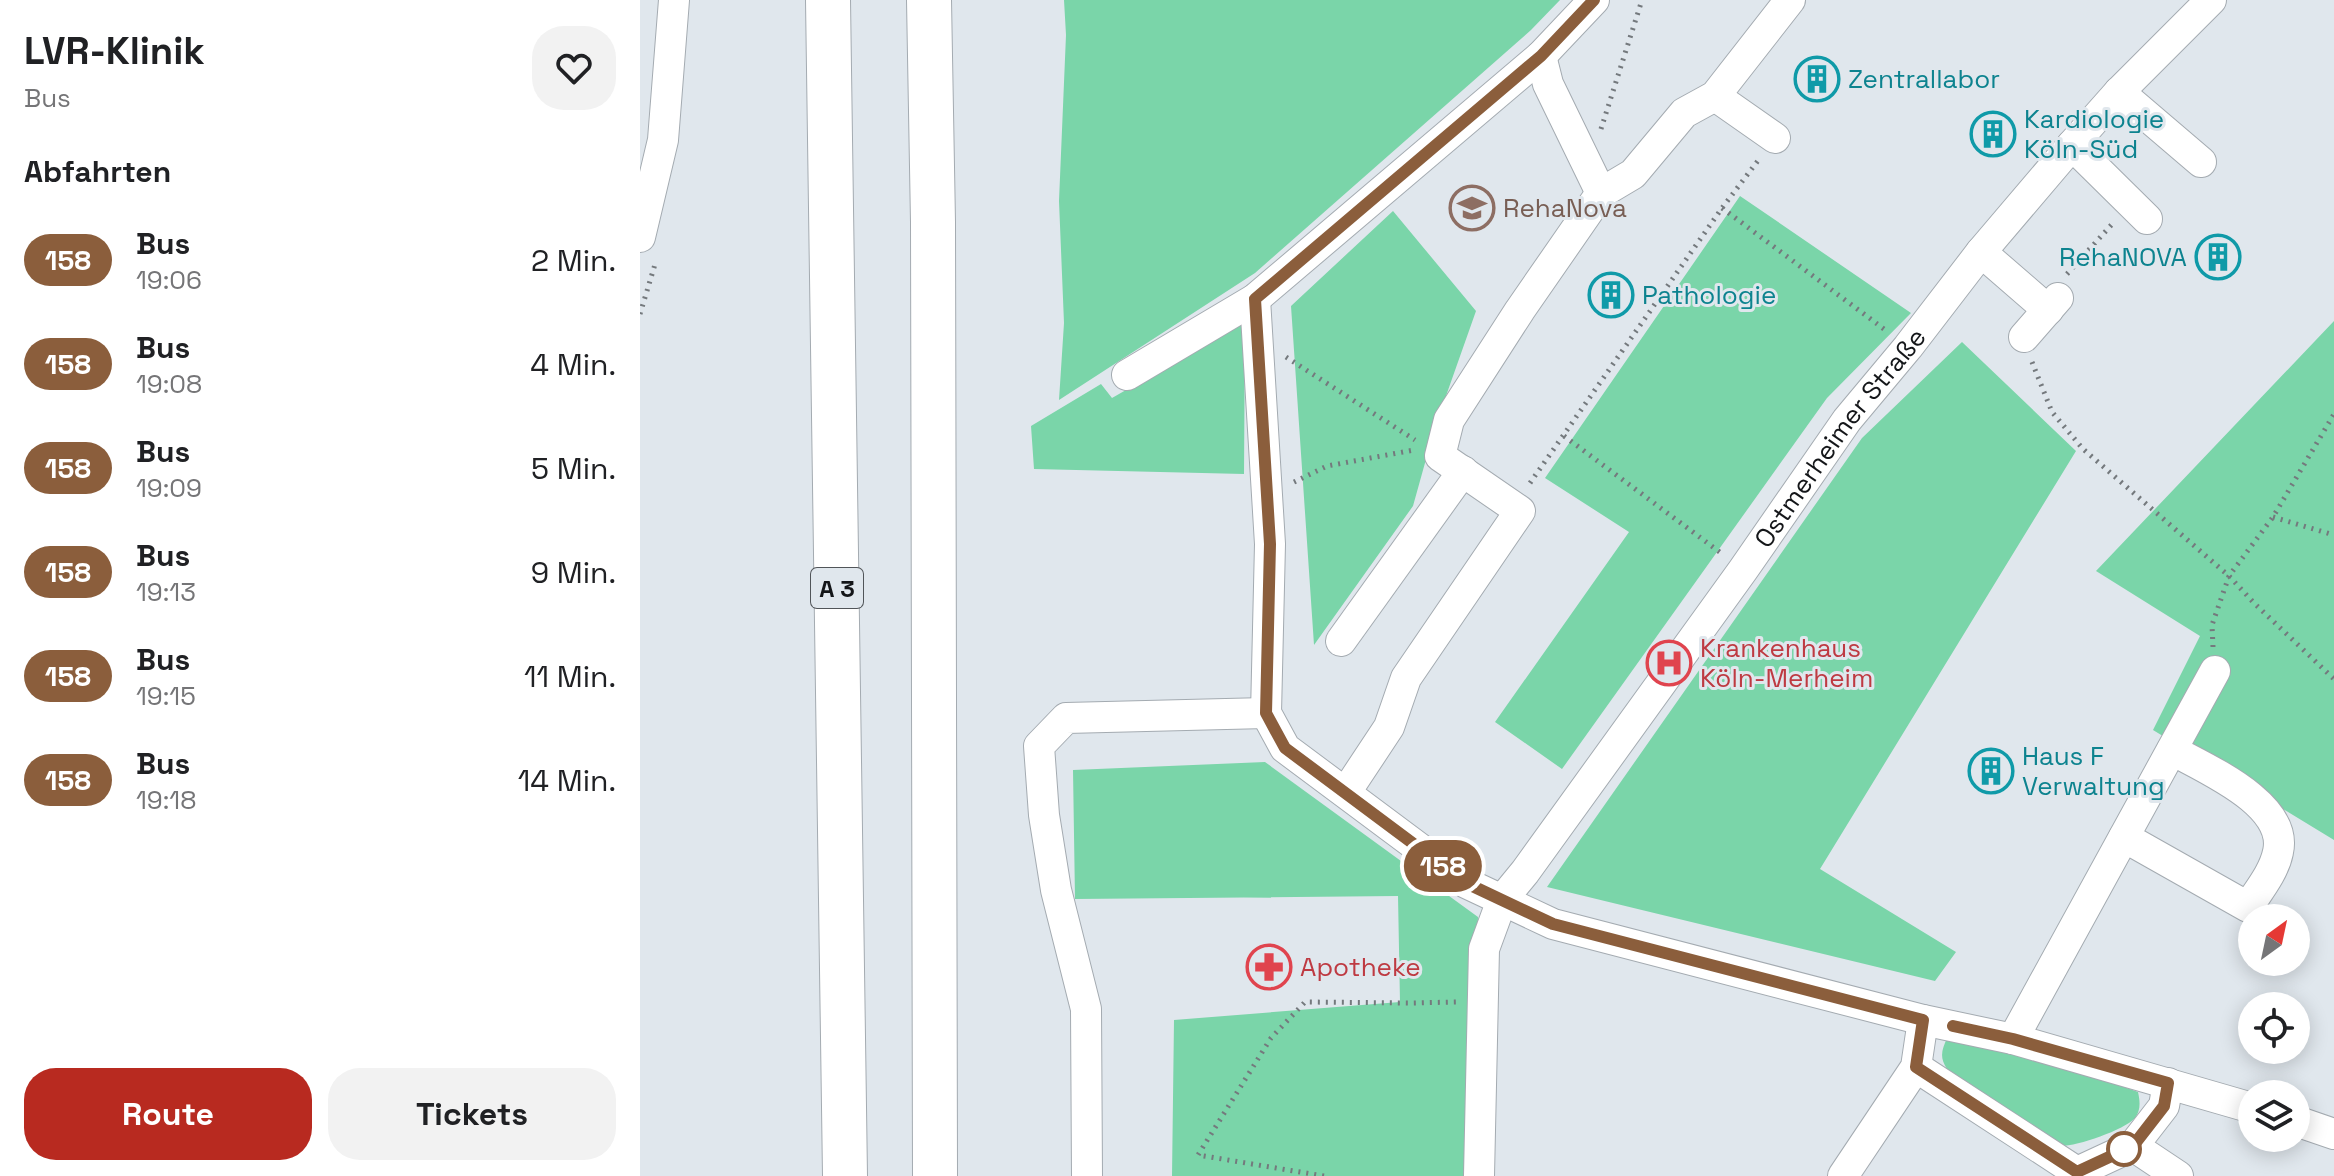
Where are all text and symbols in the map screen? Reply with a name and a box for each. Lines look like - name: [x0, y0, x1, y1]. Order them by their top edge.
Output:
- button: heart: [532, 26, 616, 110]
- text: LVR-Klinik: [24, 27, 205, 75]
- building icon: Zentrallabor: [1793, 55, 1841, 103]
- place label: Zentrallabor: [1848, 62, 2000, 96]
- text: Bus: [24, 81, 71, 115]
- place label: Kardiologie Köln-Süd: [2024, 102, 2164, 166]
- building icon: Kardiologie Köln-Süd: [1969, 110, 2017, 158]
- text: Abfahrten: [24, 152, 171, 191]
- school or university icon: RehaNova: [1448, 184, 1496, 232]
- place label: RehaNova: [1503, 191, 1627, 225]
- text: Bus: [136, 224, 190, 263]
- building icon: RehaNOVA: [2194, 233, 2242, 281]
- place label: RehaNOVA: [2059, 240, 2187, 274]
- text: 2 Min.: [531, 241, 616, 280]
- text: 158: [45, 242, 91, 278]
- text: 19:06: [136, 263, 202, 297]
- building icon: Pathologie: [1587, 271, 1635, 319]
- place label: Pathologie: [1642, 278, 1776, 312]
- street label: Ostmerheimer Straße: [1747, 321, 1933, 554]
- text: Bus: [136, 328, 190, 367]
- text: 4 Min.: [530, 345, 616, 384]
- text: 158: [45, 346, 91, 382]
- text: 19:08: [136, 367, 202, 401]
- text: Bus: [136, 432, 190, 471]
- text: 5 Min.: [531, 449, 616, 488]
- text: 158: [45, 450, 91, 486]
- text: 19:09: [136, 471, 202, 505]
- text: Bus: [136, 536, 190, 575]
- text: 9 Min.: [531, 553, 616, 592]
- text: 158: [45, 554, 91, 590]
- road number: A 3: [811, 568, 863, 608]
- text: 19:13: [136, 575, 196, 609]
- place label: Krankenhaus Köln-Merheim: [1700, 631, 1873, 695]
- hospital icon: Krankenhaus Köln-Merheim: [1645, 639, 1693, 687]
- text: Bus: [136, 640, 190, 679]
- text: 11 Min.: [524, 657, 616, 696]
- text: 158: [45, 658, 91, 694]
- text: 19:15: [136, 679, 196, 713]
- place label: Haus F Verwaltung: [2022, 739, 2165, 803]
- text: Bus: [136, 744, 190, 783]
- building icon: Haus F Verwaltung: [1967, 747, 2015, 795]
- text: 14 Min.: [518, 761, 616, 800]
- text: 158: [45, 762, 91, 798]
- text: 19:18: [136, 783, 196, 817]
- line badge: 158: [1397, 840, 1489, 892]
- text: 158: [1420, 848, 1466, 884]
- north arrow: [2238, 904, 2310, 976]
- map controls: [2238, 904, 2310, 1152]
- pharmacy icon: Apotheke: [1245, 943, 1293, 991]
- place label: Apotheke: [1300, 950, 1421, 984]
- button: locate: [2238, 992, 2310, 1064]
- button: Route: [24, 1068, 312, 1160]
- button: Tickets: [328, 1068, 616, 1160]
- button: layers: [2238, 1080, 2310, 1152]
- unlabelled marker: [2107, 1132, 2141, 1166]

